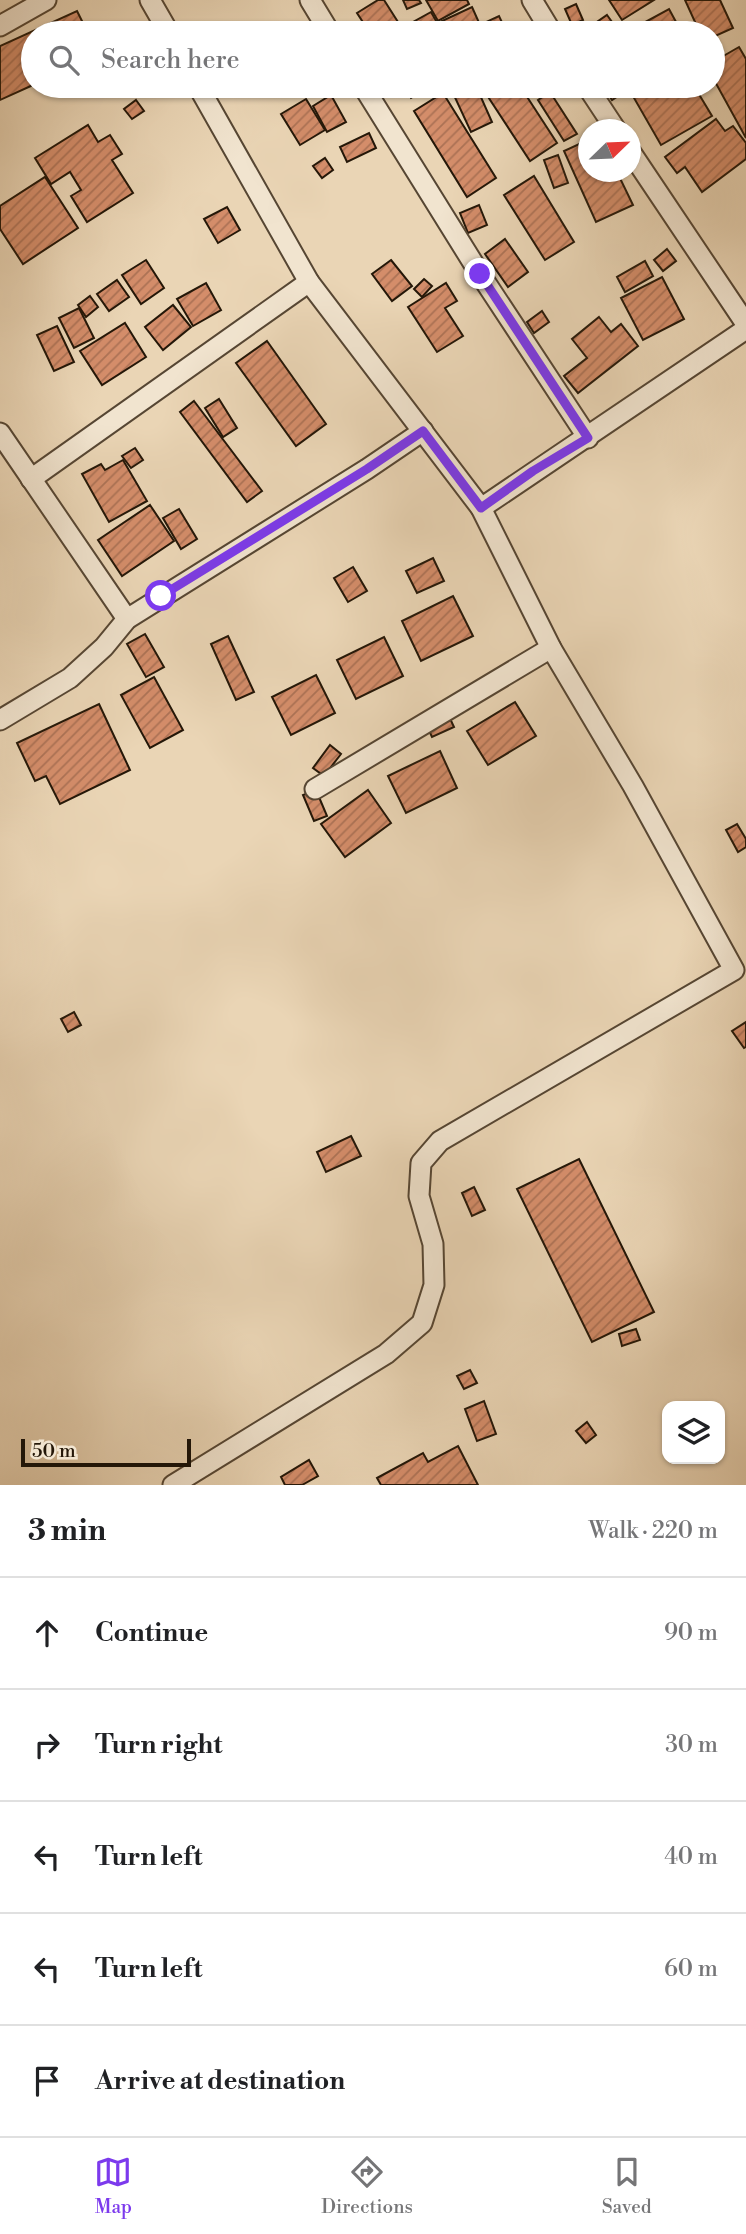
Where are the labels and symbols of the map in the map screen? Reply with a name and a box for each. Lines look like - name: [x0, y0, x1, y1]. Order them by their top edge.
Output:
- north arrow: [578, 119, 641, 182]
- route end: [464, 258, 495, 289]
- route start: [145, 580, 176, 611]
- scale bar: [21, 1436, 191, 1468]

